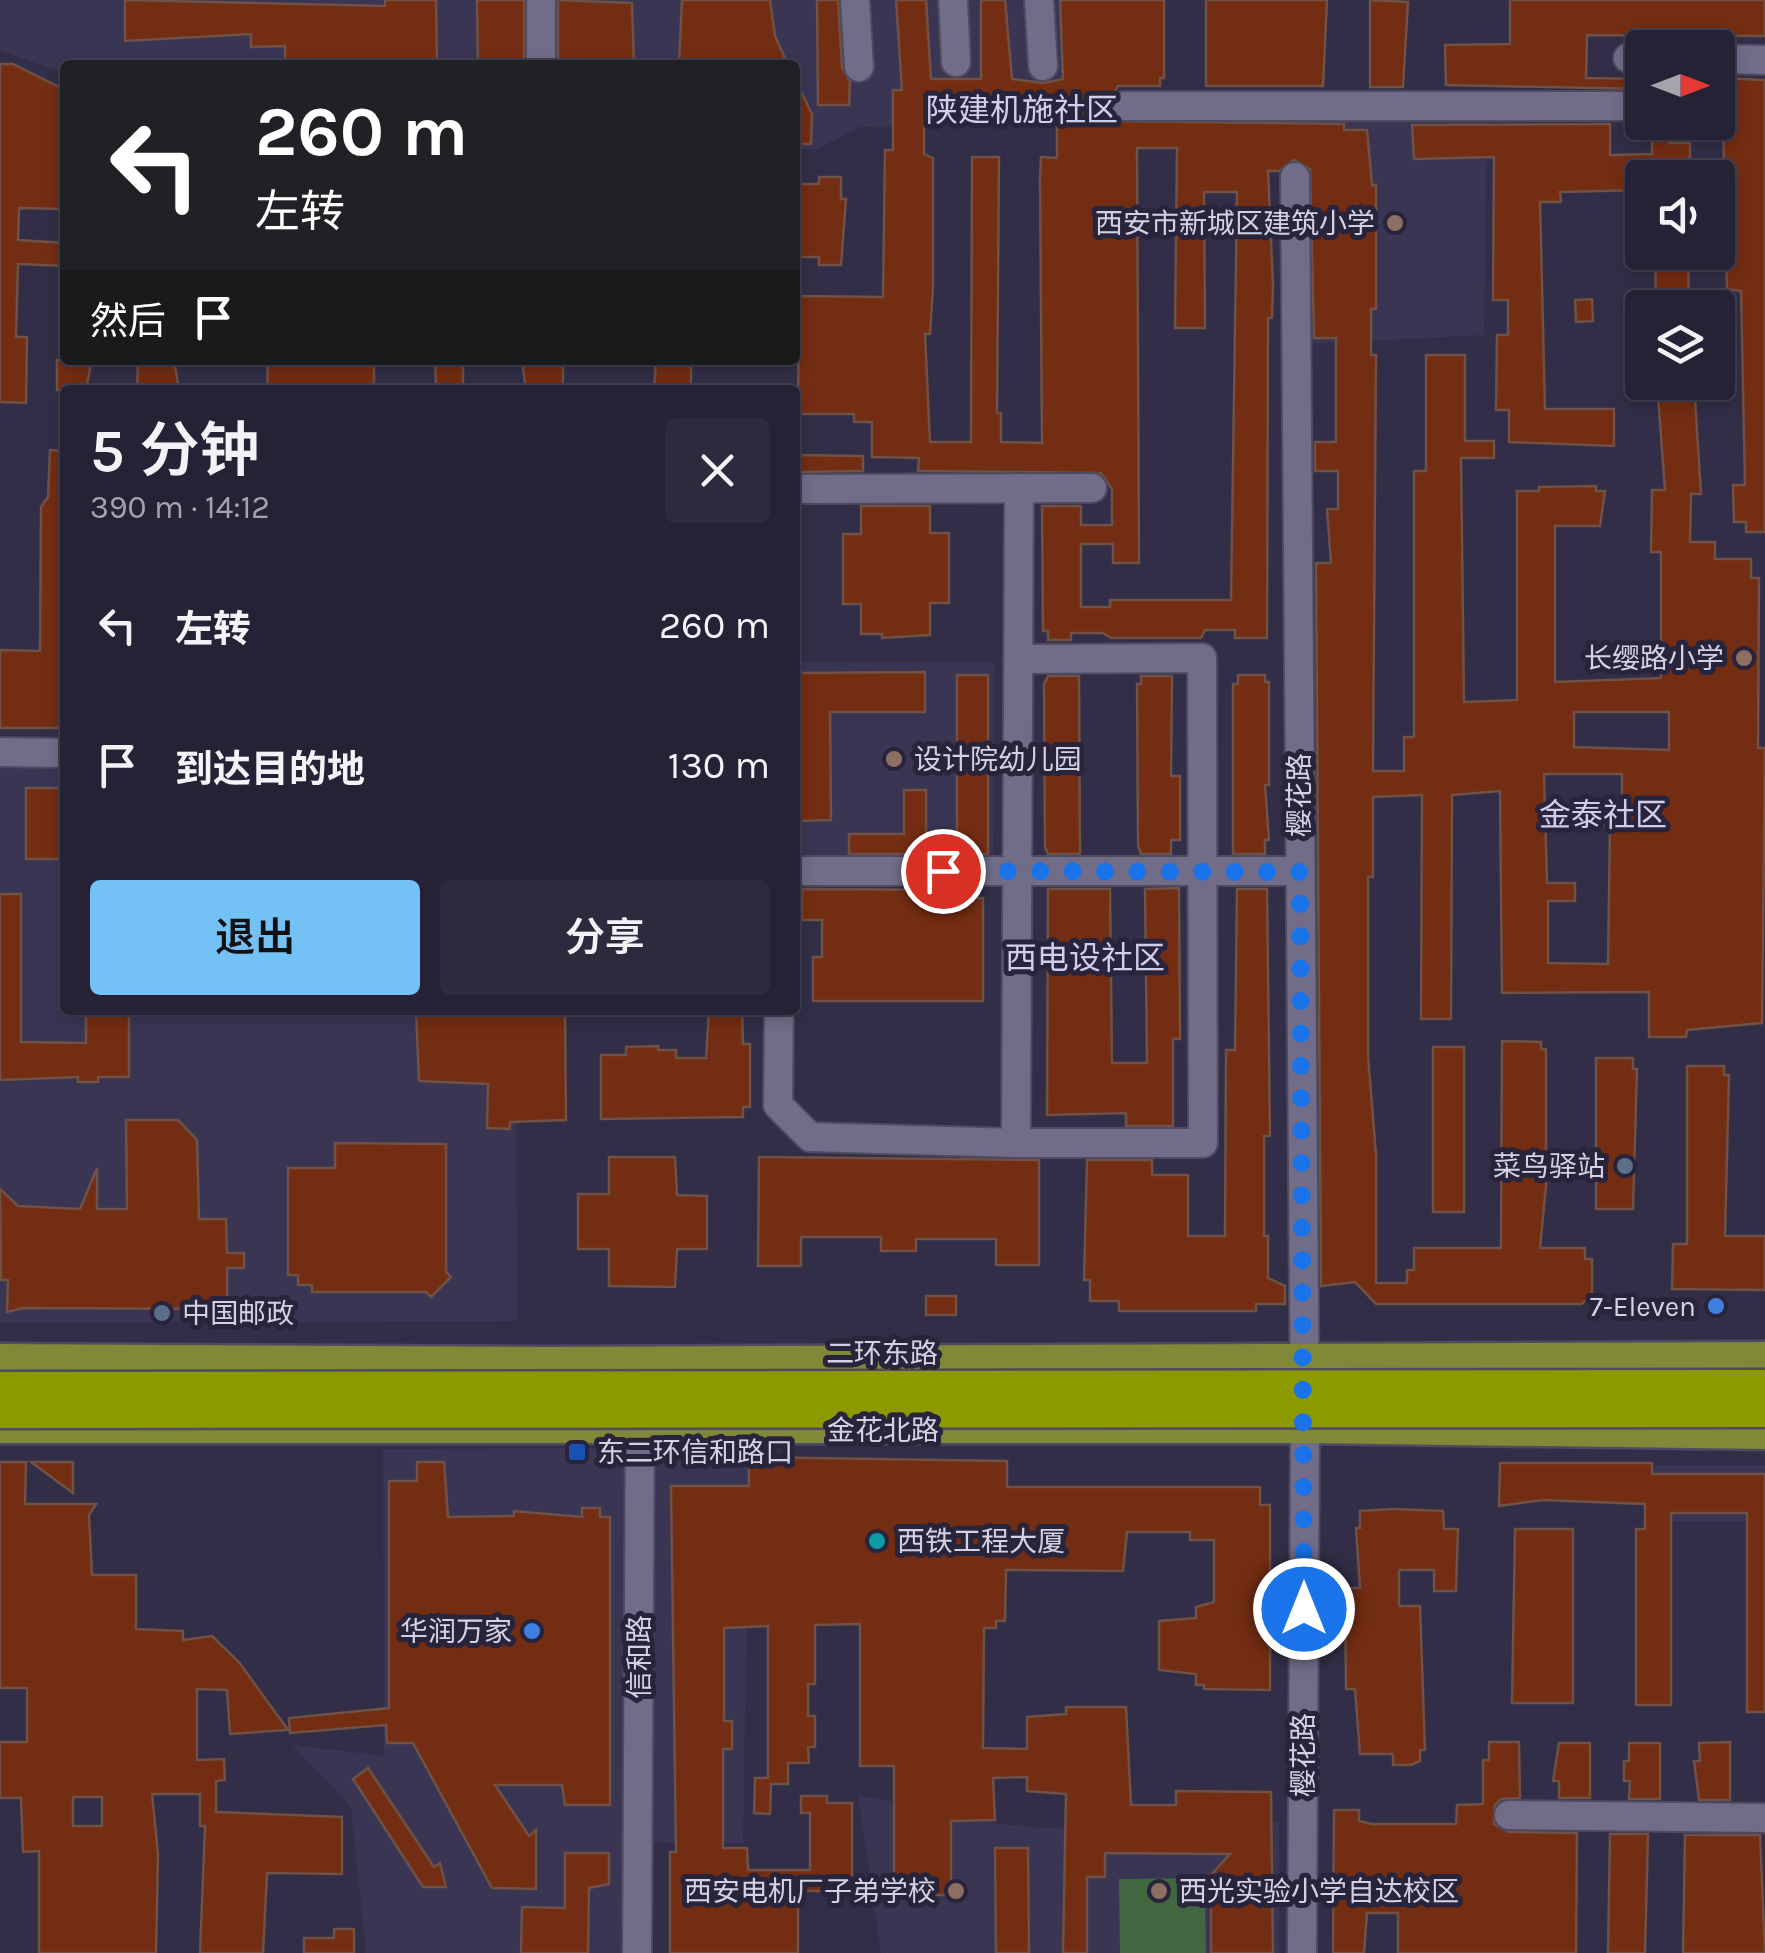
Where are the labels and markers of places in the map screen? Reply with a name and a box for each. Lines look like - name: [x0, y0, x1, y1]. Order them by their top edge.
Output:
- place label: 西安市新城区建筑小学: [1095, 207, 1375, 240]
- marker: 西安市新城区建筑小学: [1384, 212, 1406, 234]
- place label: 长缨路小学: [1584, 642, 1724, 675]
- marker: 长缨路小学: [1733, 647, 1755, 669]
- place label: 设计院幼儿园: [914, 743, 1082, 776]
- marker: 设计院幼儿园: [883, 748, 905, 770]
- pin: [901, 829, 986, 914]
- place label: 菜鸟驿站: [1493, 1150, 1605, 1183]
- marker: 菜鸟驿站: [1614, 1155, 1636, 1177]
- place label: 7-Eleven: [1590, 1290, 1696, 1323]
- marker: 7-Eleven: [1705, 1295, 1727, 1317]
- place label: 中国邮政: [182, 1297, 294, 1330]
- marker: 中国邮政: [151, 1302, 173, 1324]
- place label: 东二环信和路口: [597, 1436, 793, 1469]
- marker: 东二环信和路口: [566, 1441, 588, 1463]
- place label: 西铁工程大厦: [897, 1525, 1065, 1558]
- marker: 西铁工程大厦: [866, 1530, 888, 1552]
- place label: 华润万家: [400, 1615, 512, 1648]
- marker: 华润万家: [521, 1620, 543, 1642]
- place label: 西安电机厂子弟学校: [684, 1875, 936, 1908]
- place label: 西光实验小学自达校区: [1179, 1875, 1459, 1908]
- marker: 西安电机厂子弟学校: [945, 1880, 967, 1902]
- marker: 西光实验小学自达校区: [1148, 1880, 1170, 1902]

